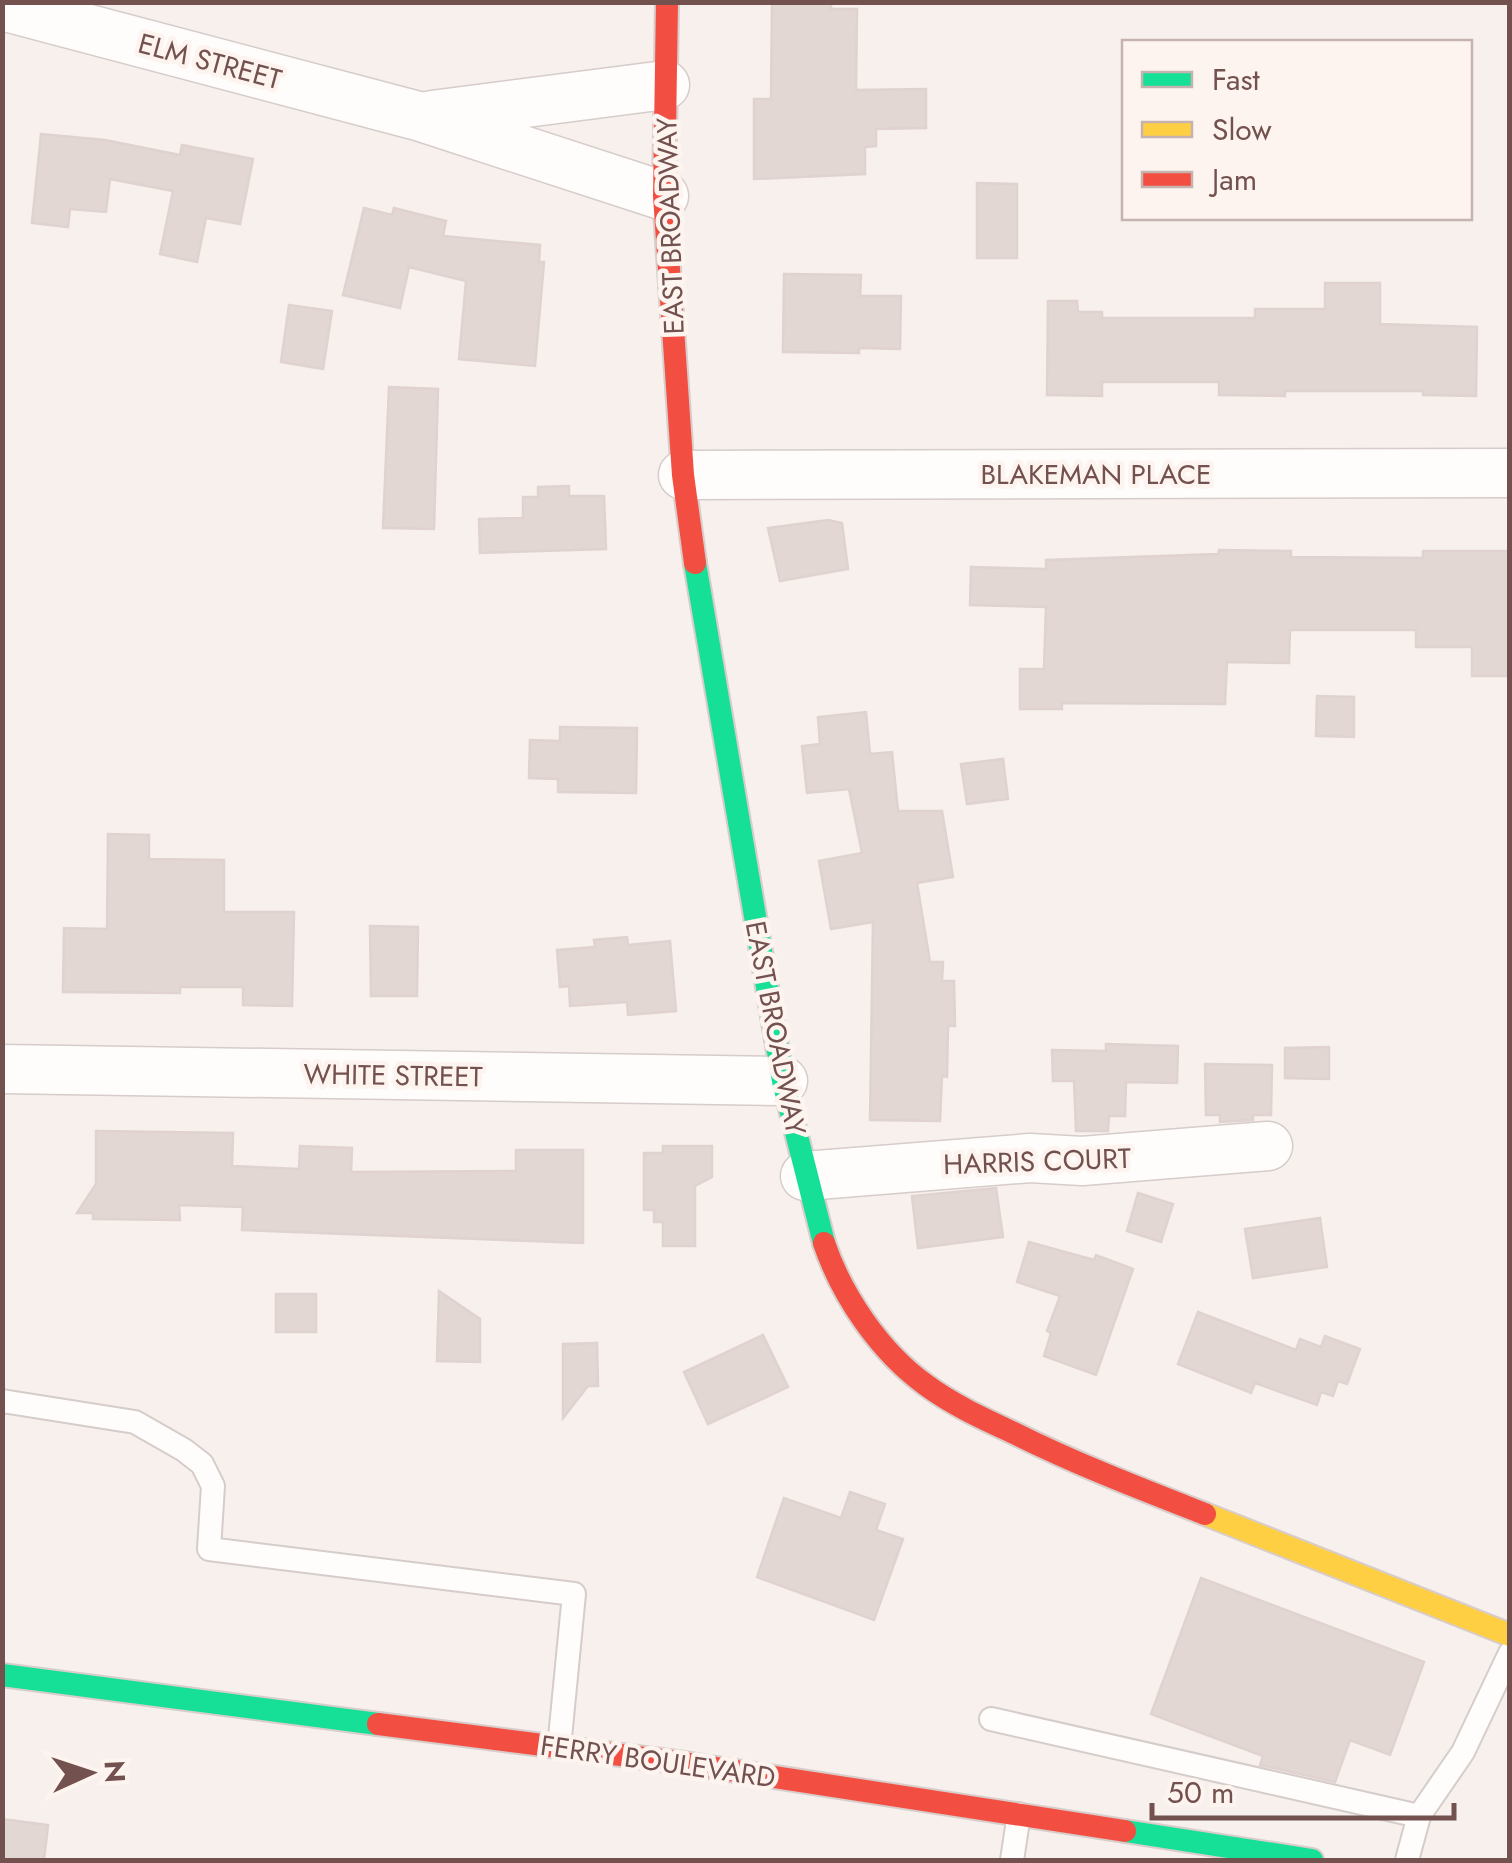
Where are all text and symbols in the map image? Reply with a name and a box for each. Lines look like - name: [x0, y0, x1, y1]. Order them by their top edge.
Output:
- street label: ELM STREET: [134, 23, 286, 100]
- legend: [1122, 40, 1472, 220]
- text: Fast: [1212, 58, 1261, 101]
- text: Slow: [1212, 108, 1272, 151]
- street label: EAST BROADWAY: [646, 117, 695, 335]
- text: Jam: [1208, 158, 1257, 201]
- street label: BLAKEMAN PLACE: [980, 454, 1212, 495]
- street label: EAST BROADWAY: [735, 918, 816, 1139]
- street label: WHITE STREET: [303, 1053, 483, 1098]
- street label: HARRIS COURT: [942, 1138, 1132, 1185]
- north arrow: [40, 1723, 140, 1823]
- street label: FERRY BOULEVARD: [538, 1725, 778, 1798]
- scale bar: [1152, 1758, 1454, 1820]
- text: N: [93, 1760, 136, 1784]
- text: 50 m: [1167, 1771, 1234, 1814]

